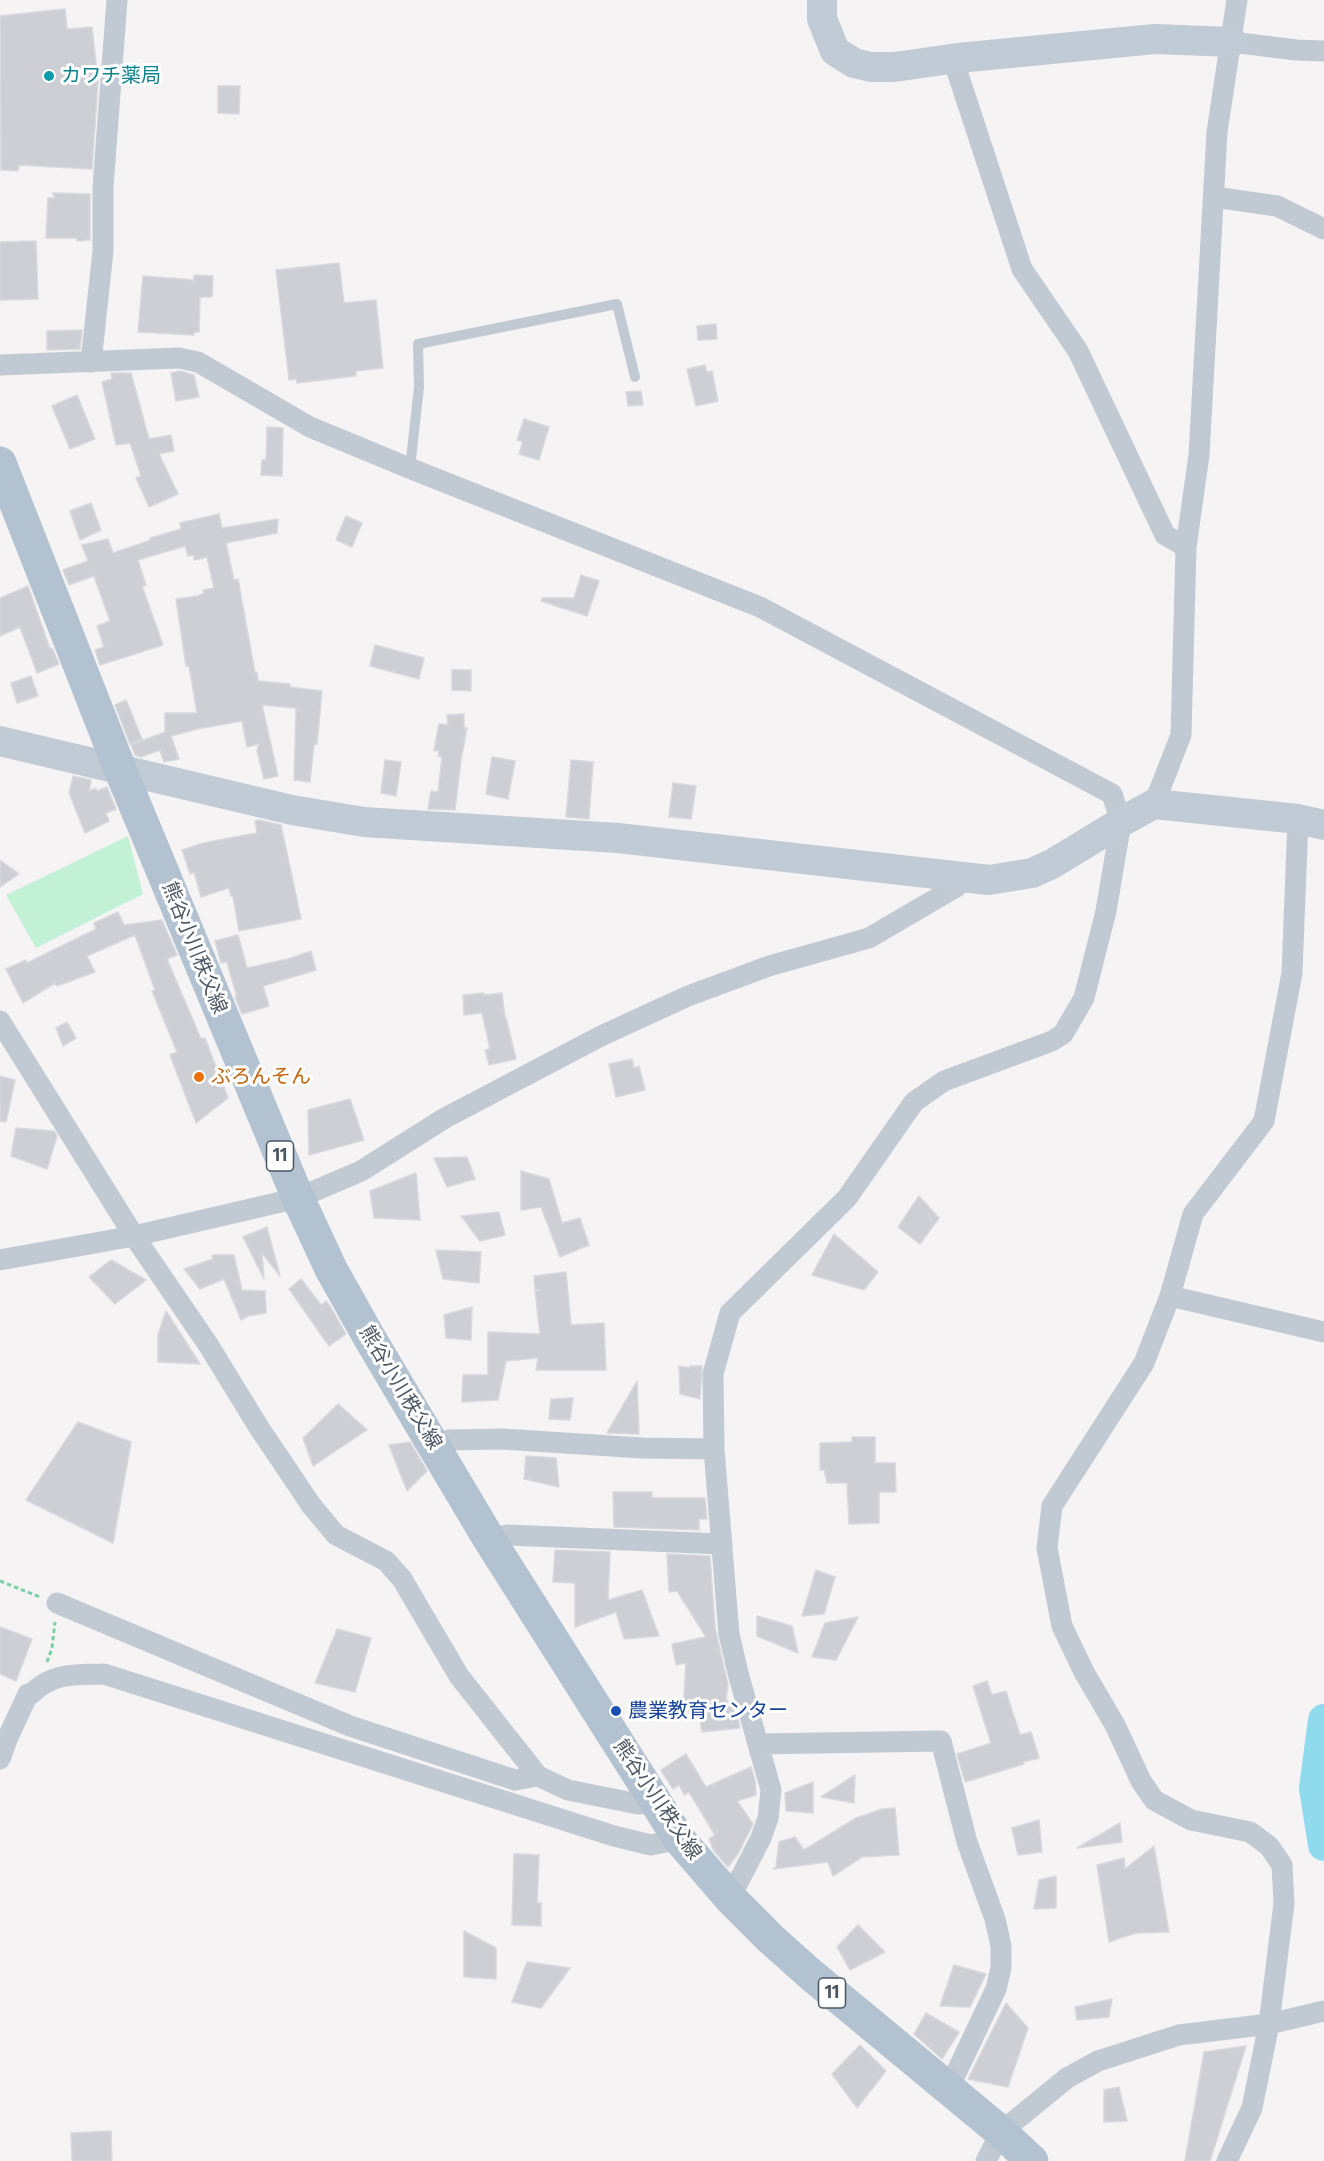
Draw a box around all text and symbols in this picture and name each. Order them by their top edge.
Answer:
place label: カワチ薬局 [61,64,161,88]
marker: カワチ薬局 [42,69,56,83]
street label: 熊谷小川秩父線 [157,879,231,1017]
place label: ぶろんそん [211,1065,311,1089]
marker: ぶろんそん [192,1070,206,1084]
road number: 11 [266,1141,294,1171]
street label: 熊谷小川秩父線 [354,1322,446,1454]
place label: 農業教育センター [628,1699,788,1723]
marker: 農業教育センター [609,1704,623,1718]
street label: 熊谷小川秩父線 [608,1735,706,1865]
road number: 11 [818,1978,846,2008]

